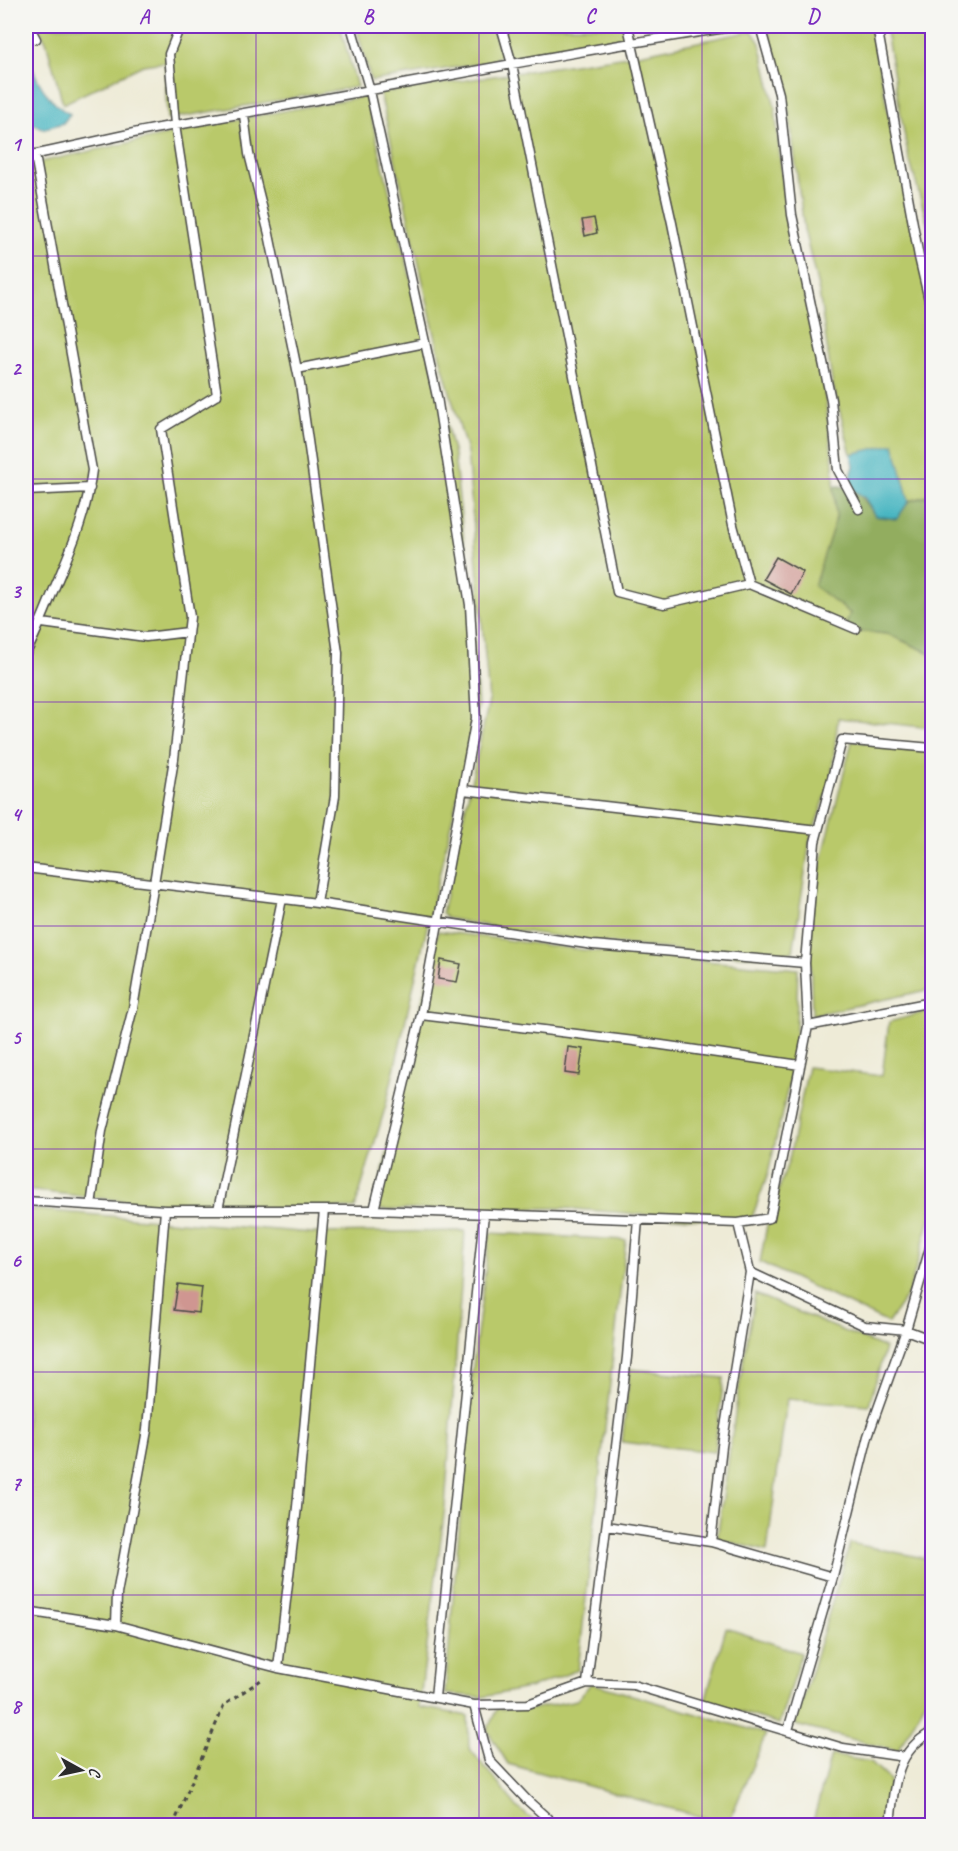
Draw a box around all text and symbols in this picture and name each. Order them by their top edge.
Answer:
text: A [139,4,151,29]
text: B [363,4,375,29]
text: C [585,4,597,29]
text: D [807,4,821,29]
text: 1 [12,132,23,157]
text: 2 [12,356,23,381]
text: 3 [12,579,23,604]
text: 4 [12,802,24,827]
text: 5 [12,1025,23,1050]
text: 6 [11,1248,22,1273]
text: 7 [12,1471,23,1496]
text: 8 [12,1694,24,1719]
north arrow [51,1740,111,1800]
text: С [84,1767,105,1779]

